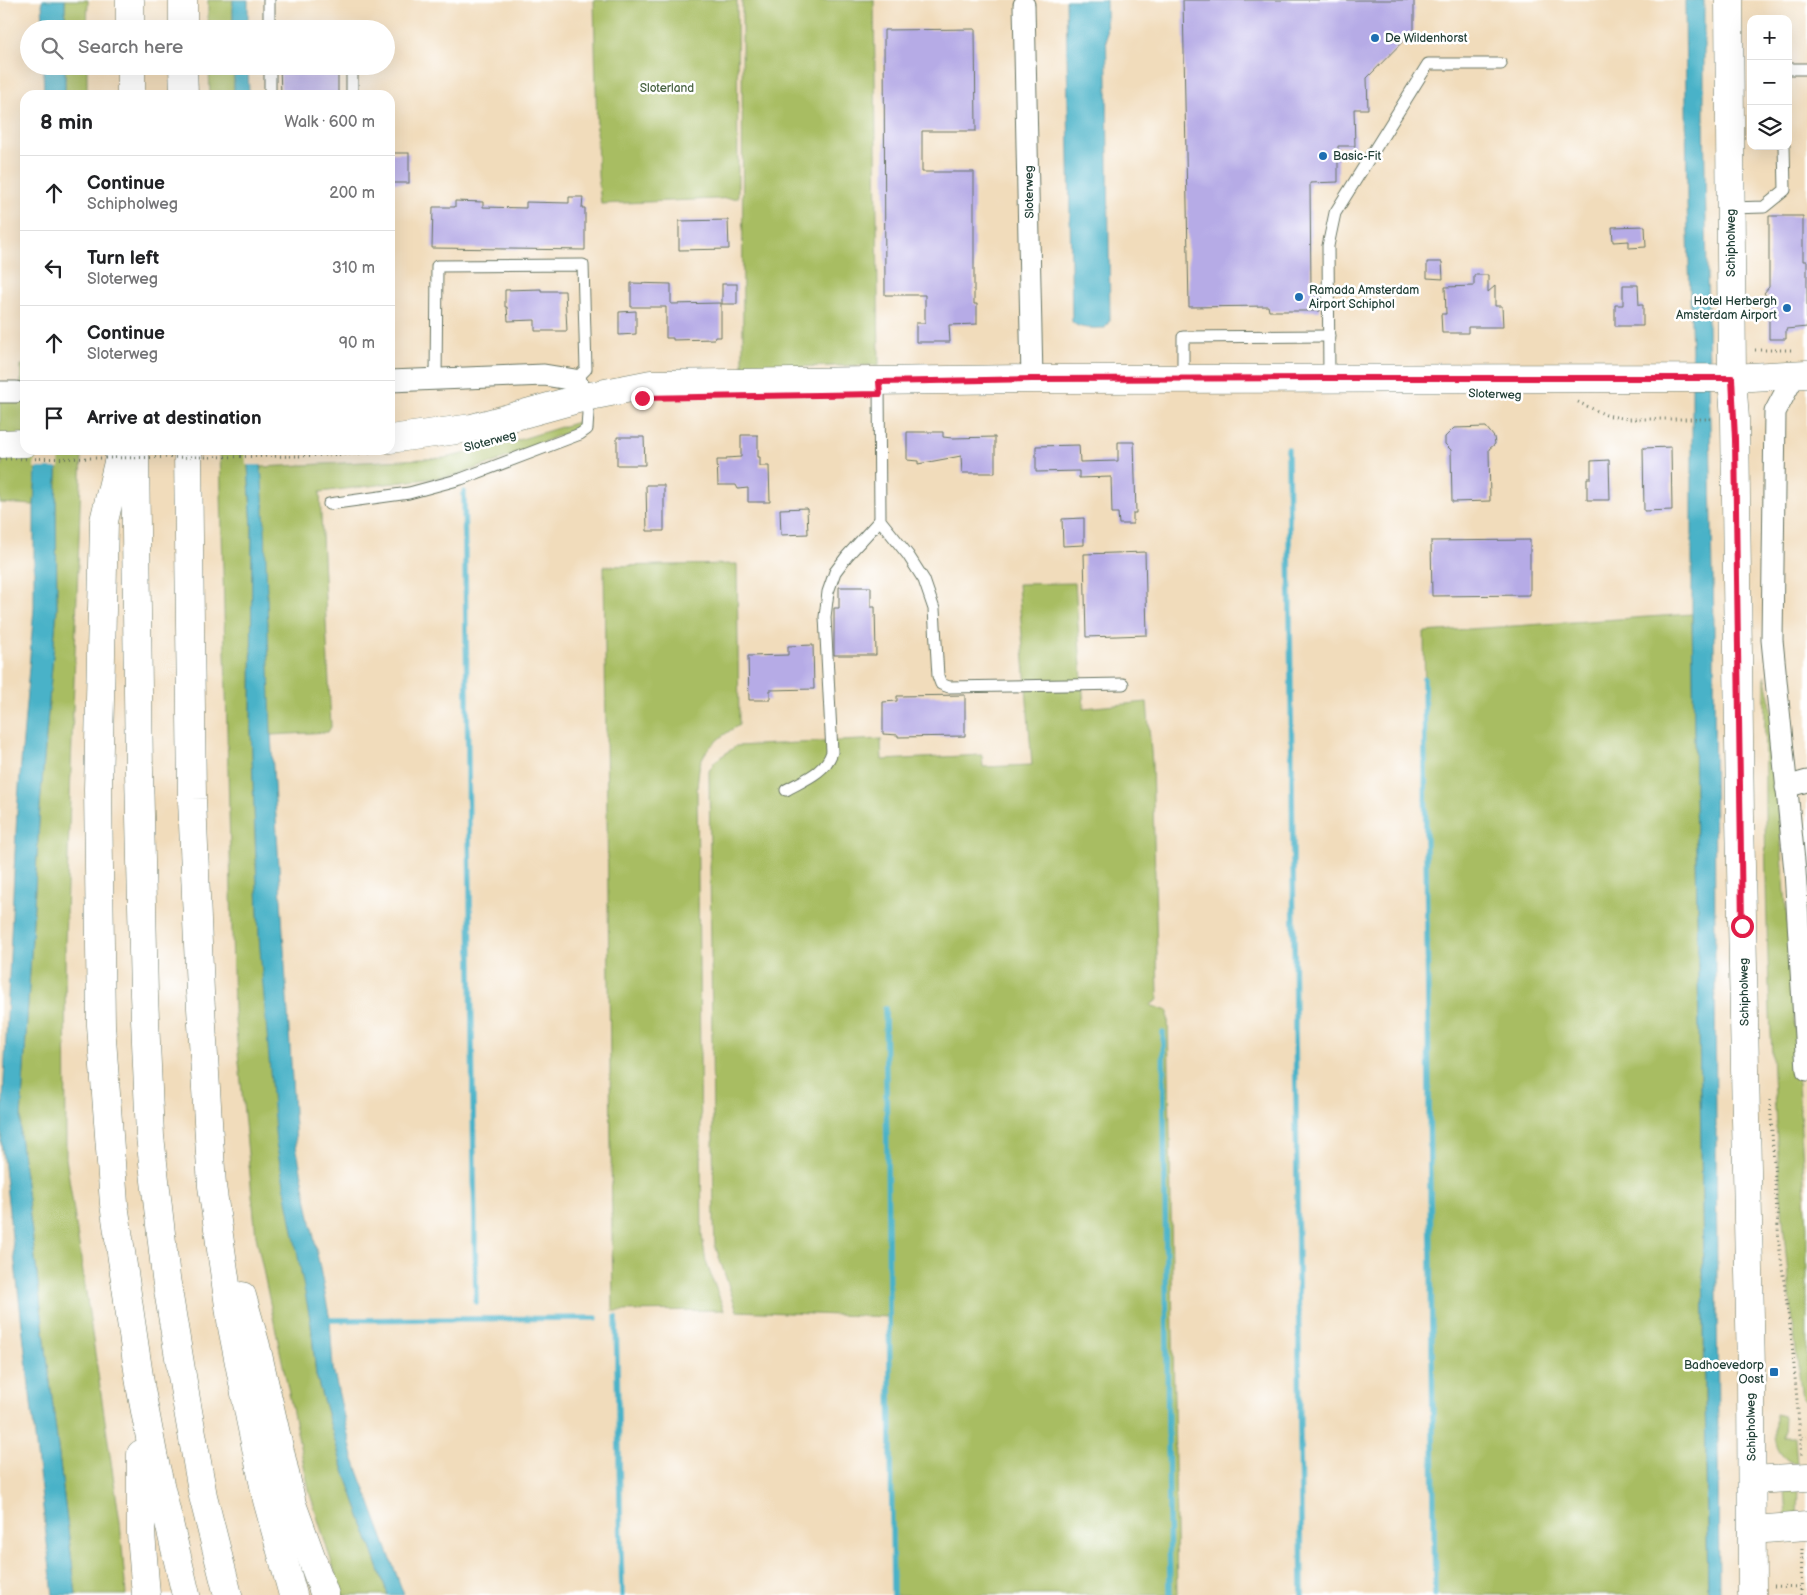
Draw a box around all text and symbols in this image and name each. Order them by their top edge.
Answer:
map controls [1747,15,1792,150]
button: + [1747,15,1792,60]
search box [20,20,395,75]
place label: De Wildenhorst [1385,31,1468,46]
marker: De Wildenhorst [1369,32,1381,44]
icon: search [38,34,66,62]
text: Search here [78,36,183,59]
button: − [1747,60,1792,105]
park label: Sloterland [640,81,694,96]
button: layers [1747,105,1792,150]
text: 8 min [40,110,93,135]
text: Walk · 600 m [284,113,375,132]
place label: Basic-Fit [1333,149,1381,164]
marker: Basic-Fit [1317,150,1329,162]
street label: Sloterweg [1022,165,1037,219]
text: Continue [87,172,165,195]
icon: ahead [40,179,68,207]
text: 200 m [329,184,375,203]
text: Schipholweg [87,195,178,214]
street label: Schipholweg [1724,209,1739,277]
text: Turn left [87,247,159,270]
icon: left [40,254,68,282]
text: 310 m [332,259,375,278]
text: Sloterweg [87,270,158,289]
place label: Ramada Amsterdam Airport Schiphol [1309,283,1419,312]
marker: Ramada Amsterdam Airport Schiphol [1293,291,1305,303]
place label: Hotel Herbergh Amsterdam Airport [1676,294,1777,323]
marker: Hotel Herbergh Amsterdam Airport [1781,302,1793,314]
text: Continue [87,322,165,345]
icon: ahead [40,329,68,357]
text: 90 m [339,334,375,353]
text: Sloterweg [87,345,158,364]
street label: Sloterweg [1468,386,1522,403]
route end [631,387,654,410]
icon: arrive [40,404,68,432]
text: Arrive at destination [87,407,262,430]
street label: Sloterweg [462,427,518,456]
route start [1731,915,1754,938]
street label: Schipholweg [1736,958,1753,1026]
place label: Badhoevedorp Oost [1684,1358,1764,1387]
marker: Badhoevedorp Oost [1768,1366,1780,1378]
street label: Schipholweg [1743,1393,1760,1461]

